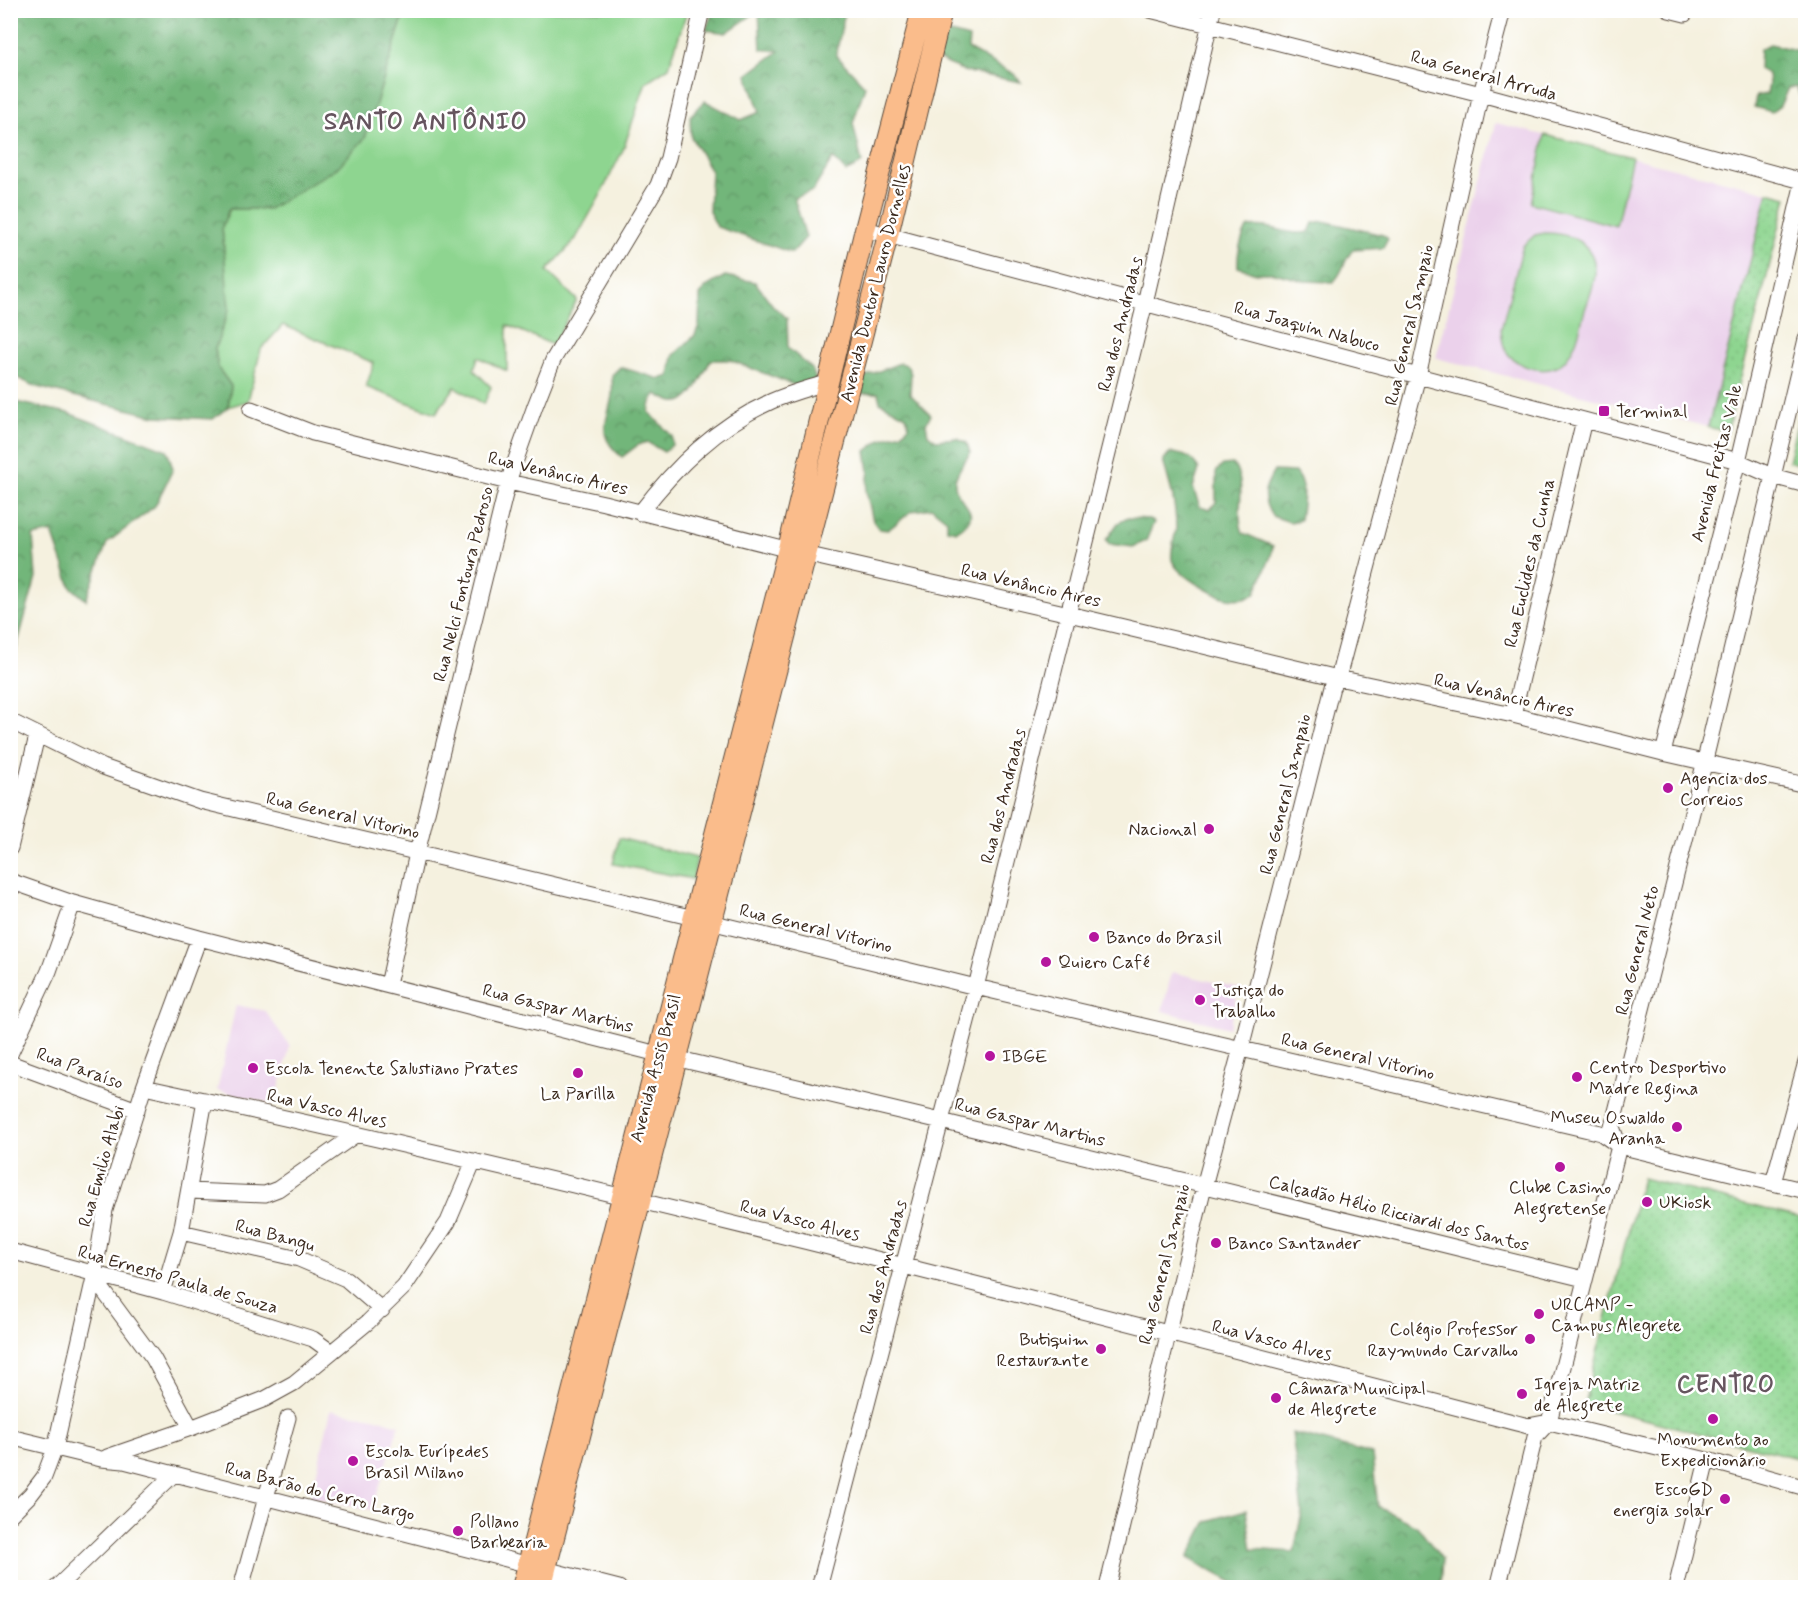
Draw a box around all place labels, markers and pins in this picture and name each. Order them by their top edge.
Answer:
place label: Terminal [1616,400,1687,424]
marker: Terminal [1597,404,1611,418]
place label: Agencia dos Correios [1680,767,1768,812]
marker: Agencia dos Correios [1661,781,1675,795]
place label: Nacional [1129,818,1197,842]
marker: Nacional [1202,822,1216,836]
place label: Banco do Brasil [1106,926,1222,950]
marker: Banco do Brasil [1087,930,1101,944]
place label: Quiero Café [1058,951,1150,975]
marker: Quiero Café [1039,955,1053,969]
place label: Justiça do Trabalho [1212,979,1284,1024]
marker: Justiça do Trabalho [1193,993,1207,1007]
place label: IBGE [1002,1045,1048,1069]
marker: IBGE [983,1049,997,1063]
place label: Centro Desportivo Madre Regina [1589,1056,1726,1103]
place label: Escola Tenente Salustiano Prates [265,1057,518,1081]
marker: Escola Tenente Salustiano Prates [246,1061,260,1075]
marker: La Parilla [571,1066,585,1080]
marker: Centro Desportivo Madre Regina [1570,1070,1584,1084]
place label: La Parilla [541,1082,615,1106]
place label: Museu Oswaldo Aranha [1550,1106,1665,1151]
marker: Museu Oswaldo Aranha [1670,1120,1684,1134]
marker: Clube Casino Alegretense [1553,1160,1567,1174]
place label: Clube Casino Alegretense [1509,1176,1611,1223]
place label: UKiosk [1659,1191,1712,1215]
marker: UKiosk [1640,1195,1654,1209]
place label: Banco Santander [1228,1232,1361,1256]
marker: Banco Santander [1209,1236,1223,1250]
place label: URCAMP - Campus Alegrete [1551,1293,1682,1339]
marker: URCAMP - Campus Alegrete [1532,1307,1546,1321]
place label: Colégio Professor Raymundo Carvalho [1367,1318,1518,1363]
place label: Butiquim Restaurante [996,1328,1089,1373]
marker: Colégio Professor Raymundo Carvalho [1523,1332,1537,1346]
marker: Butiquim Restaurante [1094,1342,1108,1356]
place label: Igreja Matriz de Alegrete [1534,1373,1640,1420]
place label: Câmara Municipal de Alegrete [1288,1377,1426,1424]
marker: Igreja Matriz de Alegrete [1515,1387,1529,1401]
marker: Câmara Municipal de Alegrete [1269,1391,1283,1405]
marker: Monumento ao Expedicionário [1706,1412,1720,1426]
place label: Monumento ao Expedicionário [1657,1428,1769,1473]
place label: Escola Eurípedes Brasil Milano [365,1440,489,1485]
marker: Escola Eurípedes Brasil Milano [346,1454,360,1468]
place label: EscoGD energia solar [1613,1478,1714,1524]
marker: EscoGD energia solar [1718,1492,1732,1506]
place label: Pollano Barbearia [470,1510,547,1555]
marker: Pollano Barbearia [451,1524,465,1538]

